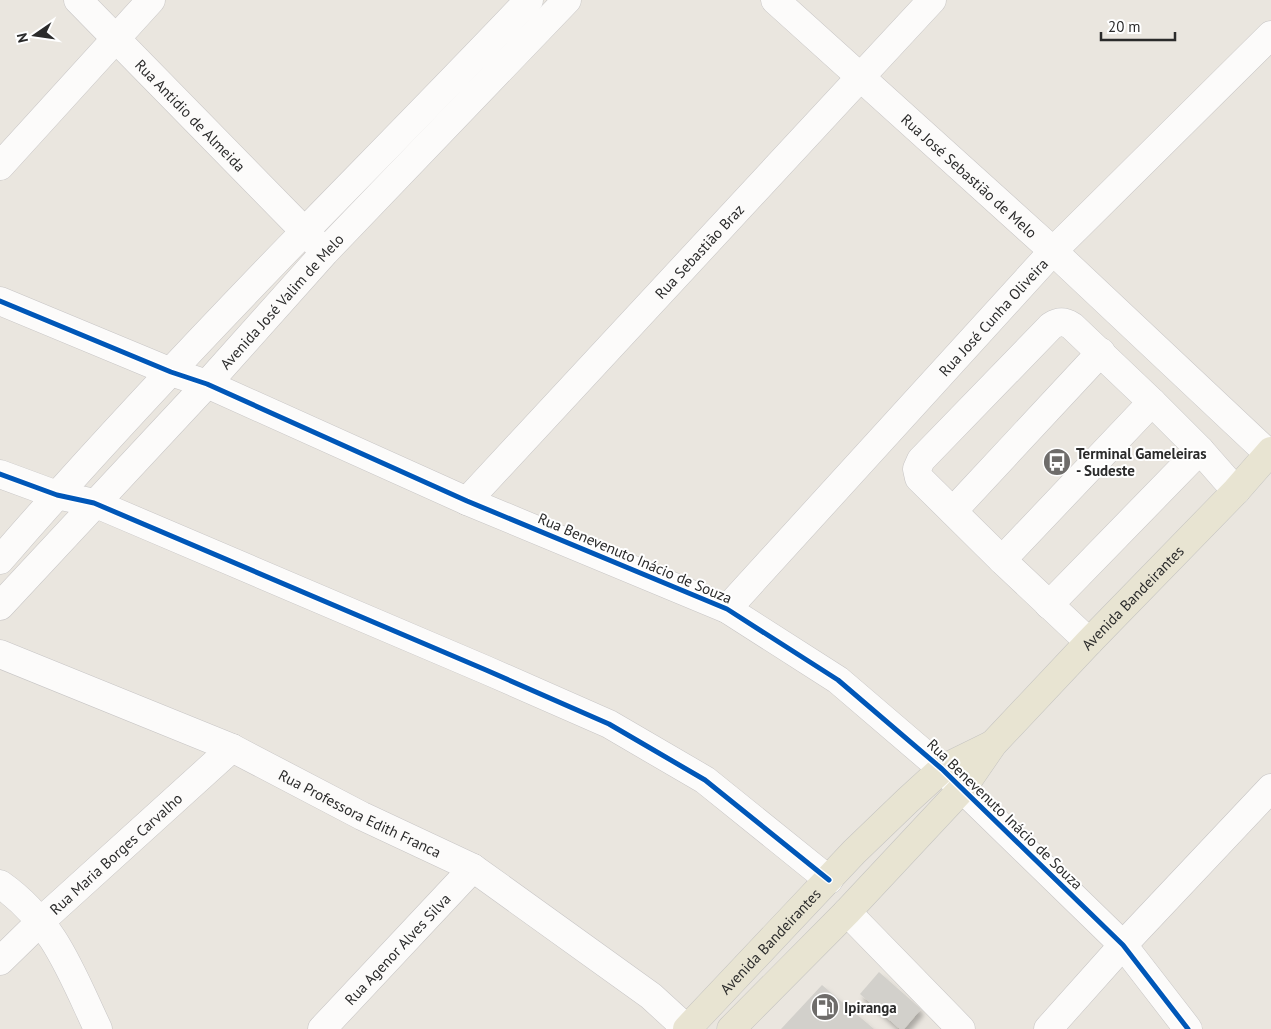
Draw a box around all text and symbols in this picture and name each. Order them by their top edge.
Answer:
north arrow [10,10,60,60]
scale bar [1101,10,1175,42]
text: 20 m [1108,17,1141,36]
text: N [13,31,32,44]
street label: Rua Antidio de Almeida [131,55,250,175]
street label: Rua José Sebastião de Melo [898,109,1041,242]
street label: Rua Sebastião Braz [650,200,748,302]
street label: Avenida José Valim de Melo [215,229,347,373]
street label: Rua José Cunha Oliveira [934,254,1051,380]
place label: Terminal Gameleiras - Sudeste [1076,444,1207,480]
bus stop icon: Terminal Gameleiras - Sudeste [1042,447,1072,477]
street label: Rua Benevenuto Inácio de Souza [535,508,735,608]
street label: Avenida Bandeirantes [1077,541,1187,654]
street label: Rua Benevenuto Inácio de Souza [923,735,1087,893]
street label: Rua Professora Edith Franca [276,765,444,861]
street label: Rua Maria Borges Carvalho [45,788,186,918]
street label: Avenida Bandeirantes [716,884,825,998]
street label: Rua Agenor Alves Silva [340,889,454,1009]
fuel station icon: Ipiranga [810,992,840,1022]
place label: Ipiranga [844,998,897,1017]

